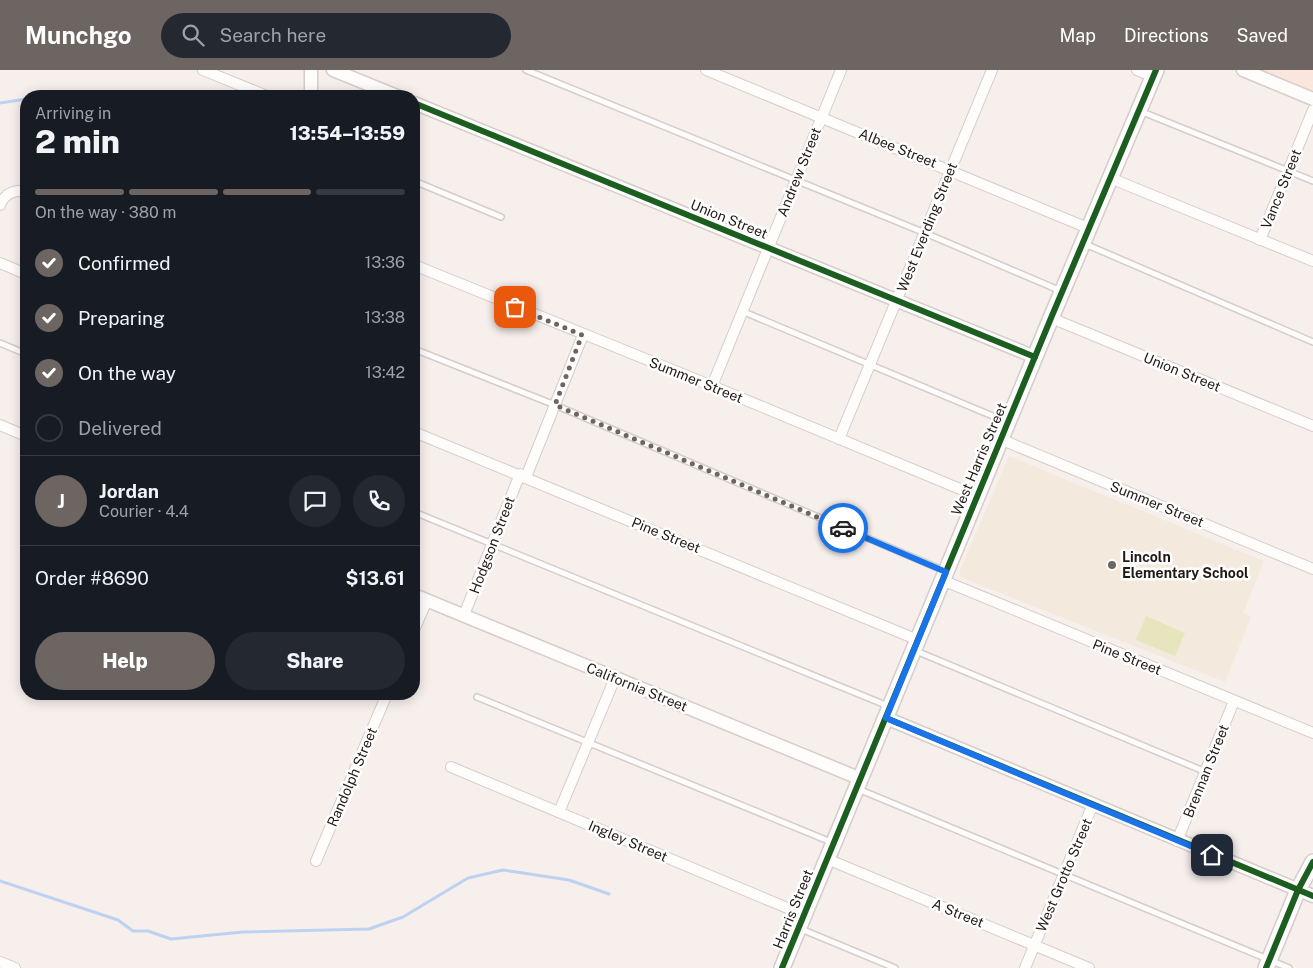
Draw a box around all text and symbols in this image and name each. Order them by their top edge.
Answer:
search box [161,13,511,58]
text: Munchgo [25,21,131,49]
icon: search [179,21,207,49]
text: Search here [219,24,326,46]
text: Map [1059,25,1096,46]
text: Directions [1124,25,1209,46]
text: Saved [1237,25,1288,46]
text: Arriving in [35,104,111,123]
text: 13:54–13:59 [289,122,405,144]
text: 2 min [35,123,120,160]
street label: Andrew Street [774,125,824,219]
street label: Albee Street [857,125,939,171]
street label: Vance Street [1258,147,1304,231]
street label: West Everding Street [894,160,960,294]
street label: Union Street [688,196,770,242]
text: On the way · 380 m [35,203,176,222]
icon: check [35,249,63,277]
text: Confirmed [78,252,171,274]
text: 13:36 [365,253,405,272]
pin [494,286,536,328]
icon: bag [501,293,529,321]
icon: check [35,304,63,332]
text: Preparing [78,307,165,329]
text: 13:38 [364,308,405,327]
street label: Union Street [1141,349,1223,395]
street label: Summer Street [647,354,745,406]
icon: check [35,359,63,387]
text: On the way [78,362,176,384]
text: 13:42 [365,363,405,382]
street label: West Harris Street [948,400,1010,518]
text: Delivered [78,417,162,439]
button: chat [289,475,341,527]
button: phone [353,475,405,527]
street label: Summer Street [1108,478,1206,530]
text: Jordan [99,480,159,502]
text: J [57,490,65,512]
street label: Hodgson Street [466,494,518,596]
text: Courier · 4.4 [99,502,189,521]
courier [818,503,868,553]
street label: Pine Street [629,514,703,556]
icon: car [829,514,857,542]
place label: Lincoln Elementary School [1122,549,1249,581]
marker: Lincoln Elementary School [1106,559,1118,571]
text: Order #8690 [35,567,149,589]
text: $13.61 [346,567,405,589]
button: Help [35,632,215,690]
button: Share [225,632,405,690]
street label: Pine Street [1090,636,1164,678]
street label: California Street [584,659,690,715]
street label: Brennan Street [1180,722,1232,820]
street label: Randolph Street [324,725,380,829]
street label: West Grotto Street [1033,816,1095,934]
street label: Ingley Street [586,817,670,865]
pin [1191,834,1233,876]
icon: home [1198,841,1226,869]
street label: Harris Street [770,867,816,951]
street label: A Street [930,895,986,931]

